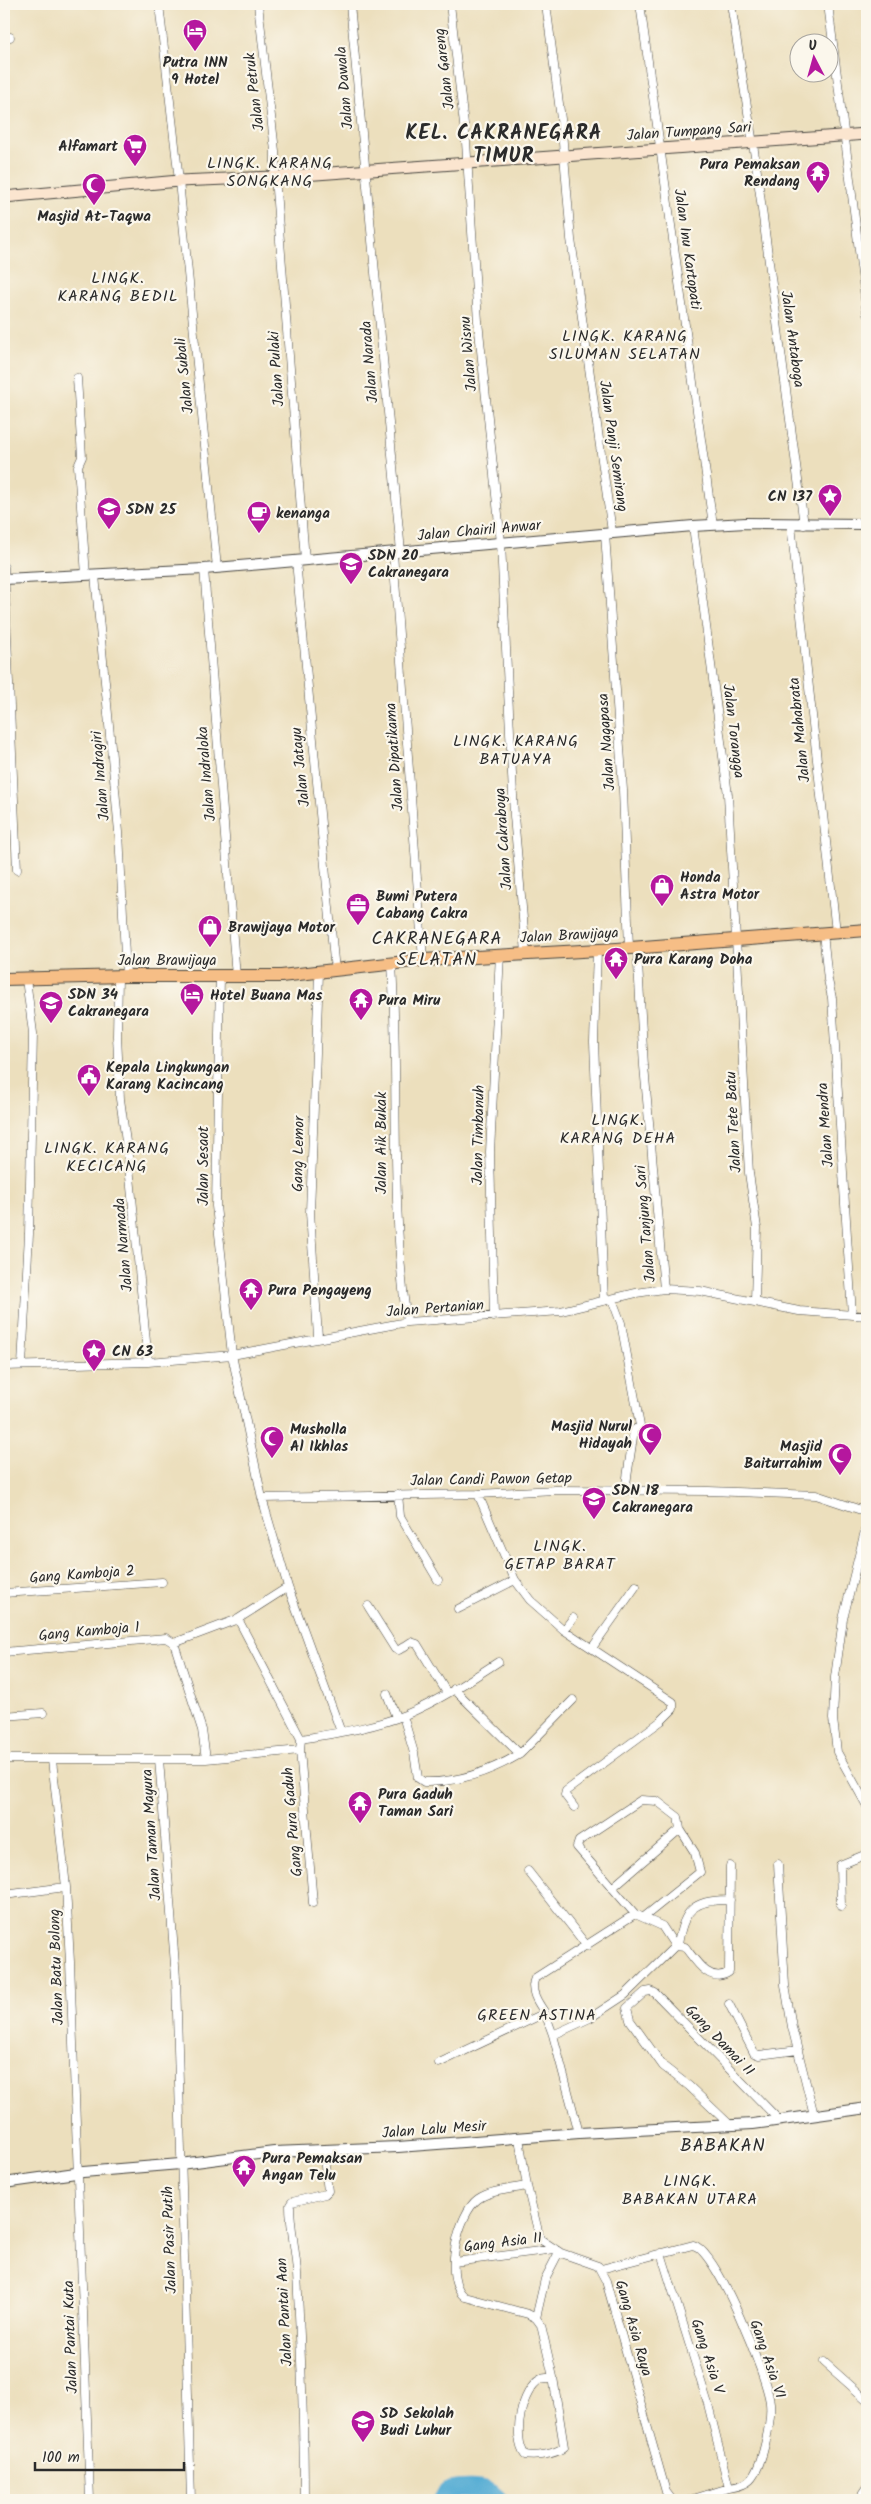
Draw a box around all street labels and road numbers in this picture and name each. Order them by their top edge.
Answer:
street label: Jalan Gareng [428,27,462,111]
street label: Jalan Dawala [329,45,361,130]
street label: Jalan Petruk [238,50,272,132]
street label: Jalan Tumpang Sari [626,116,754,148]
street label: Jalan Inu Kartopati [667,187,708,312]
street label: Jalan Antaboga [773,289,811,389]
street label: Jalan Wisnu [454,315,484,393]
street label: Jalan Narada [354,320,386,404]
street label: Jalan Pulaki [262,329,292,407]
street label: Jalan Subali [169,335,201,415]
street label: Jalan Panji Semirang [592,379,634,514]
street label: Jalan Chairil Anwar [416,514,543,548]
street label: Jalan Mahabrata [783,676,817,784]
street label: Jalan Torangga [715,683,751,780]
street label: Jalan Nagapasa [592,692,622,792]
street label: Jalan Dipatikama [379,702,411,812]
street label: Jalan Indraloka [191,725,223,823]
street label: Jalan Jatayu [285,726,317,808]
street label: Jalan Indragiri [85,729,117,822]
street label: Jalan Cakraboya [488,787,520,891]
street label: Jalan Brawijaya [519,921,619,951]
street label: Jalan Brawijaya [118,949,216,973]
street label: Jalan Tete Batu [719,1071,749,1173]
street label: Jalan Mendra [811,1082,841,1168]
street label: Jalan Timbanuh [466,1085,492,1185]
street label: Jalan Aik Bukak [370,1091,394,1194]
street label: Gang Lemor [286,1115,312,1192]
street label: Jalan Sesaot [192,1126,216,1206]
street label: Jalan Tanjung Sari [629,1163,663,1284]
street label: Jalan Narmada [108,1197,140,1293]
street label: Jalan Pertanian [385,1294,485,1324]
street label: Jalan Candi Pawon Getap [410,1467,572,1493]
street label: Gang Kamboja 2 [29,1559,135,1591]
street label: Gang Kamboja 1 [38,1616,141,1648]
street label: Gang Pura Gaduh [276,1766,310,1878]
street label: Jalan Taman Mayura [135,1768,169,1902]
street label: Jalan Batu Bolong [43,1908,71,2026]
street label: Gang Damai II [679,1999,760,2082]
street label: Jalan Lalu Mesir [381,2114,488,2146]
street label: Jalan Pasir Putih [156,2186,184,2294]
street label: Gang Asia II [463,2226,544,2260]
street label: Jalan Pantai Aan [270,2257,300,2367]
street label: Gang Asia Raya [608,2277,658,2379]
street label: Jalan Pantai Kuta [57,2280,85,2394]
street label: Gang Asia V [684,2316,731,2398]
street label: Gang Asia VI [742,2317,792,2402]

